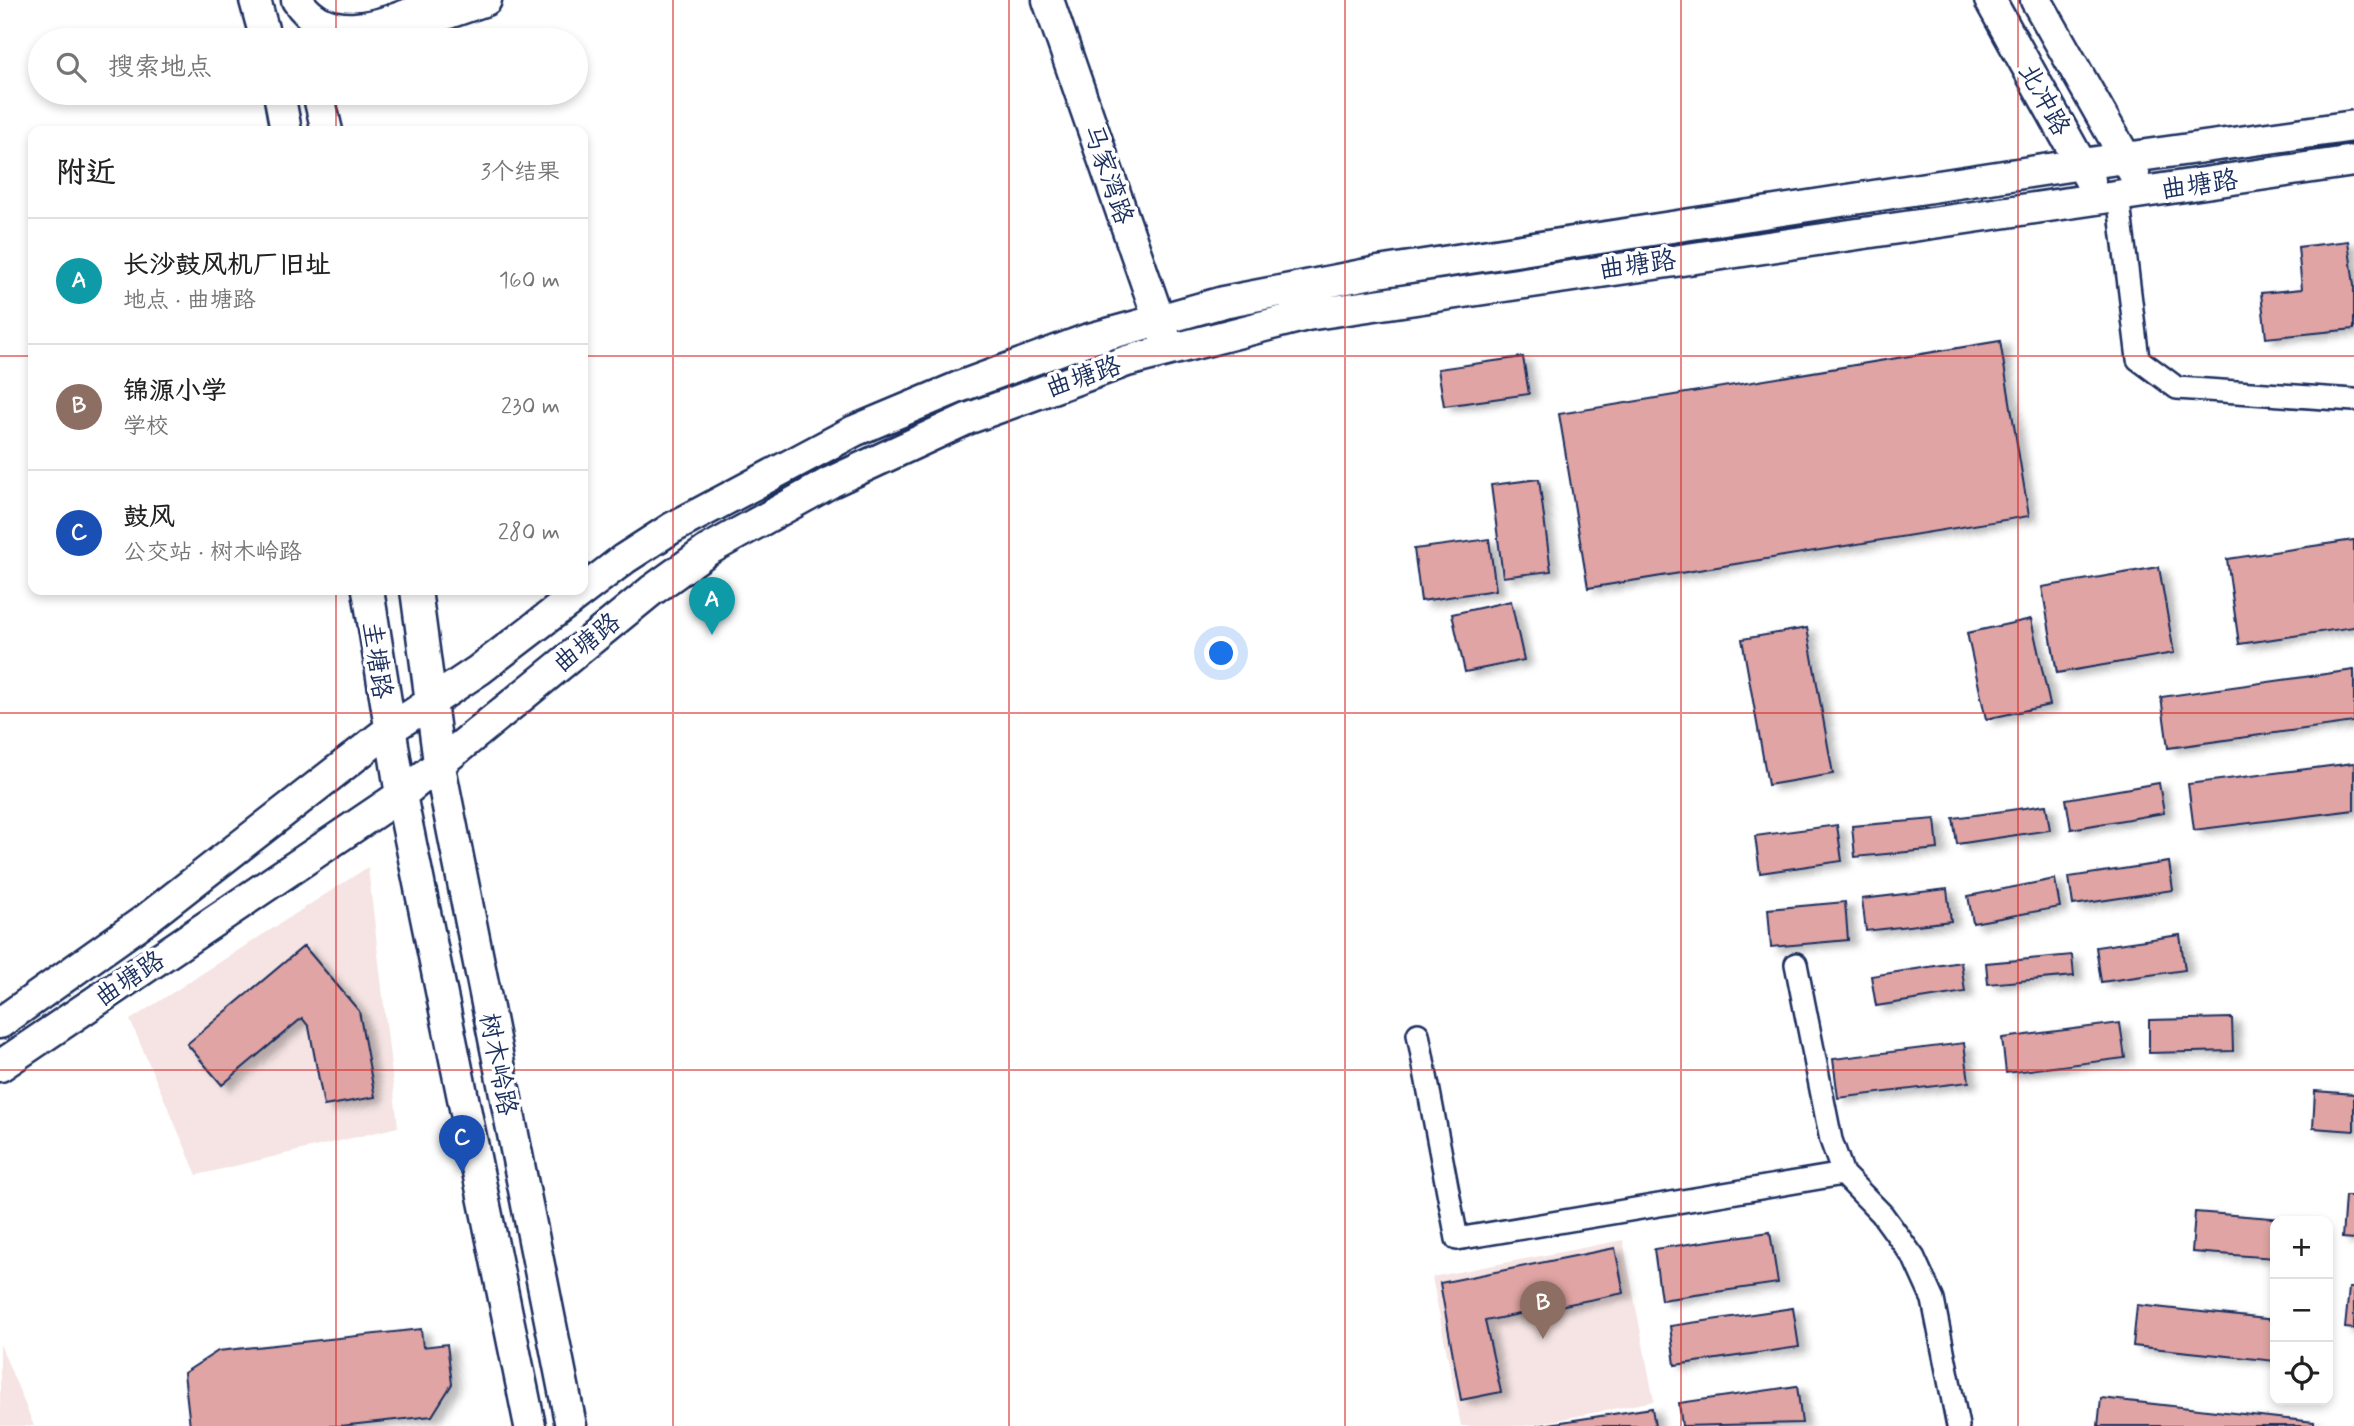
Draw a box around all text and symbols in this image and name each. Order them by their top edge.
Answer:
search box [28,28,588,105]
icon: search [52,48,90,86]
text: 搜索地点 [108,51,212,85]
street label: 北冲路 [2009,58,2077,142]
street label: 马家湾路 [1074,120,1140,229]
text: 附近 [56,154,116,193]
text: 3个结果 [481,158,560,188]
street label: 曲塘路 [2158,164,2240,208]
street label: 曲塘路 [1596,244,1678,288]
text: 长沙鼓风机厂旧址 [123,249,331,283]
text: A [71,266,87,296]
text: 160 m [499,266,560,296]
text: 地点 · 曲塘路 [123,286,256,316]
street label: 曲塘路 [1041,349,1126,407]
text: 锦源小学 [123,375,227,409]
text: B [72,392,86,422]
text: 230 m [501,392,560,422]
text: 学校 [123,412,169,442]
text: 鼓风 [123,501,175,535]
text: C [71,518,87,548]
text: 280 m [498,518,560,548]
text: 公交站 · 树木岭路 [123,538,302,568]
pin: A [689,577,735,635]
street label: 曲塘路 [546,606,628,681]
street label: 圭塘路 [354,619,398,701]
your location [1204,636,1238,670]
street label: 曲塘路 [88,944,172,1016]
street label: 树木岭路 [470,1010,524,1119]
pin: C [439,1115,485,1173]
map controls [2270,1216,2333,1405]
button: + [2270,1216,2333,1279]
button: − [2270,1279,2333,1342]
pin: B [1520,1281,1566,1339]
button: locate [2270,1342,2333,1405]

